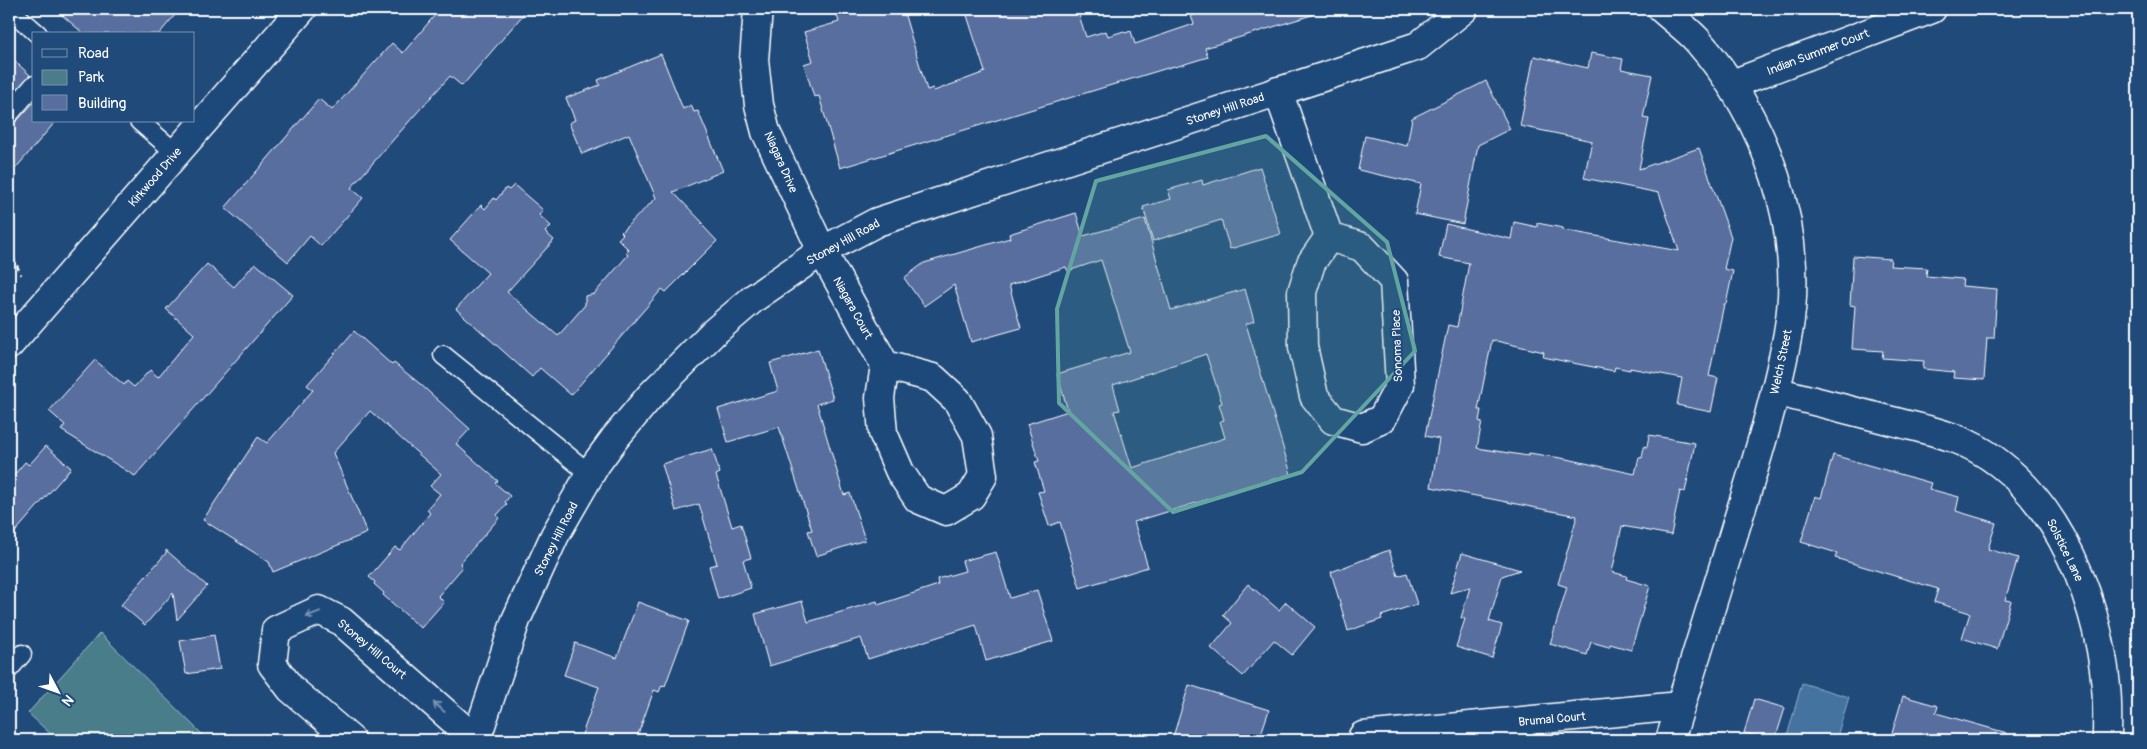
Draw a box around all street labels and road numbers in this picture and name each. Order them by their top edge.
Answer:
street label: Indian Summer Court [1765,26,1872,79]
street label: Stoney Hill Road [1184,90,1266,129]
street label: Niagara Drive [760,129,801,195]
street label: Kirkwood Drive [126,145,185,210]
street label: Stoney Hill Road [804,216,883,269]
street label: Niagara Court [829,274,876,342]
street label: Sonoma Place [1389,309,1406,382]
street label: Welch Street [1767,328,1796,396]
street label: Stoney Hill Road [531,499,582,579]
street label: Solstice Lane [2043,516,2086,584]
street label: Stoney Hill Court [334,616,409,683]
street label: Brumal Court [1518,709,1586,730]

